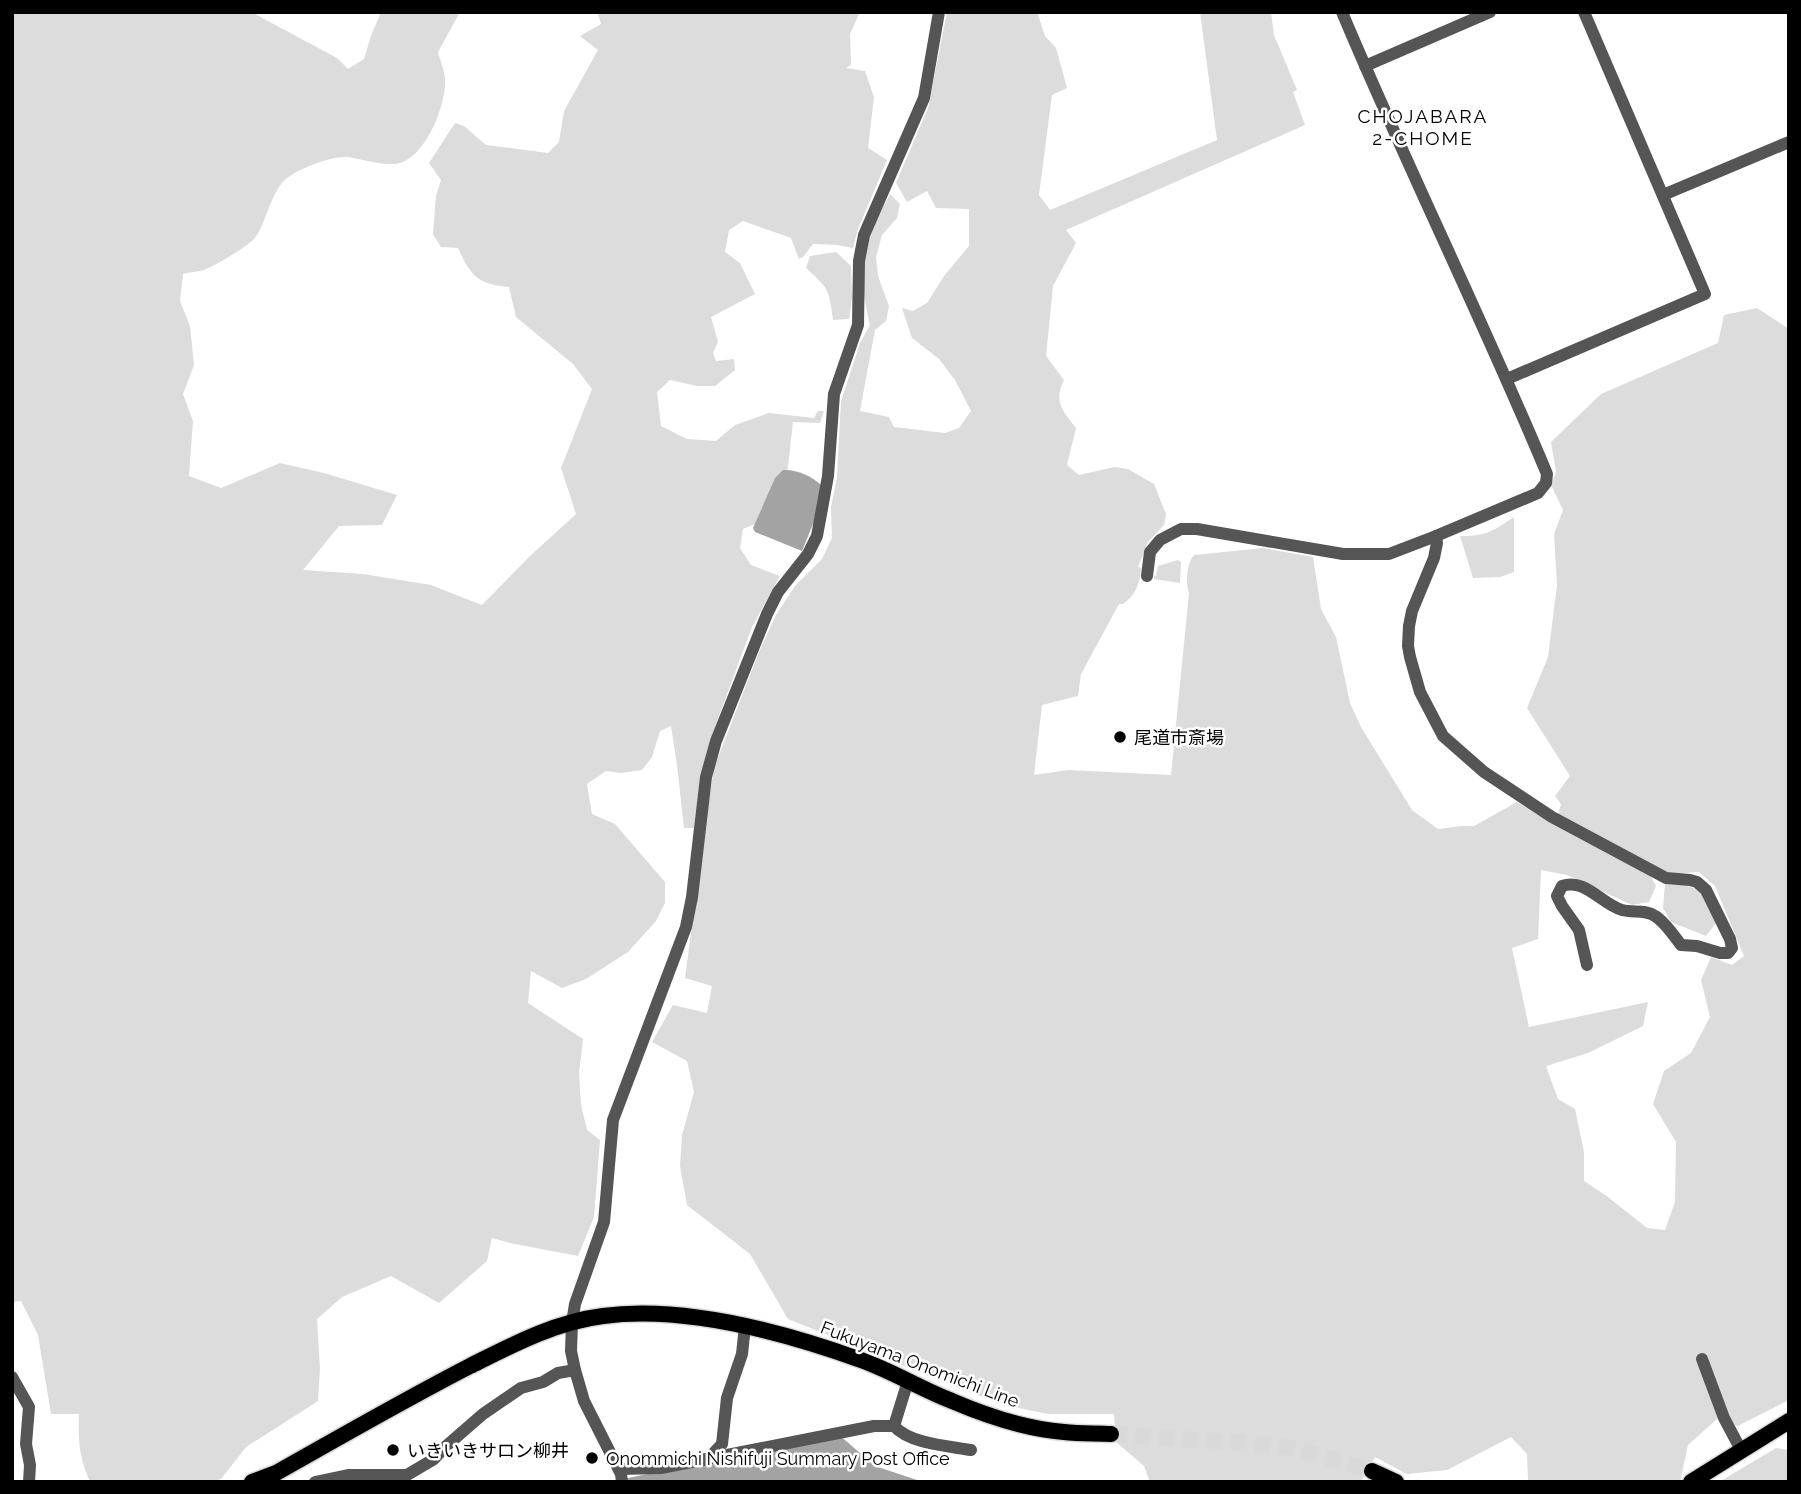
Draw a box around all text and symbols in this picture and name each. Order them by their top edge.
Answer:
district label: CHOJABARA 2-CHOME [1358,105,1488,149]
place label: 尾道市斎場 [1134,727,1224,748]
marker: 尾道市斎場 [1112,729,1128,745]
street label: Fukuyama Onomichi Line [818,1316,1023,1412]
place label: いきいきサロン柳井 [407,1440,569,1461]
marker: いきいきサロン柳井 [385,1442,401,1458]
place label: Onommichi Nishifuji Summary Post Office [606,1448,950,1469]
marker: Onommichi Nishifuji Summary Post Office [584,1450,600,1466]

